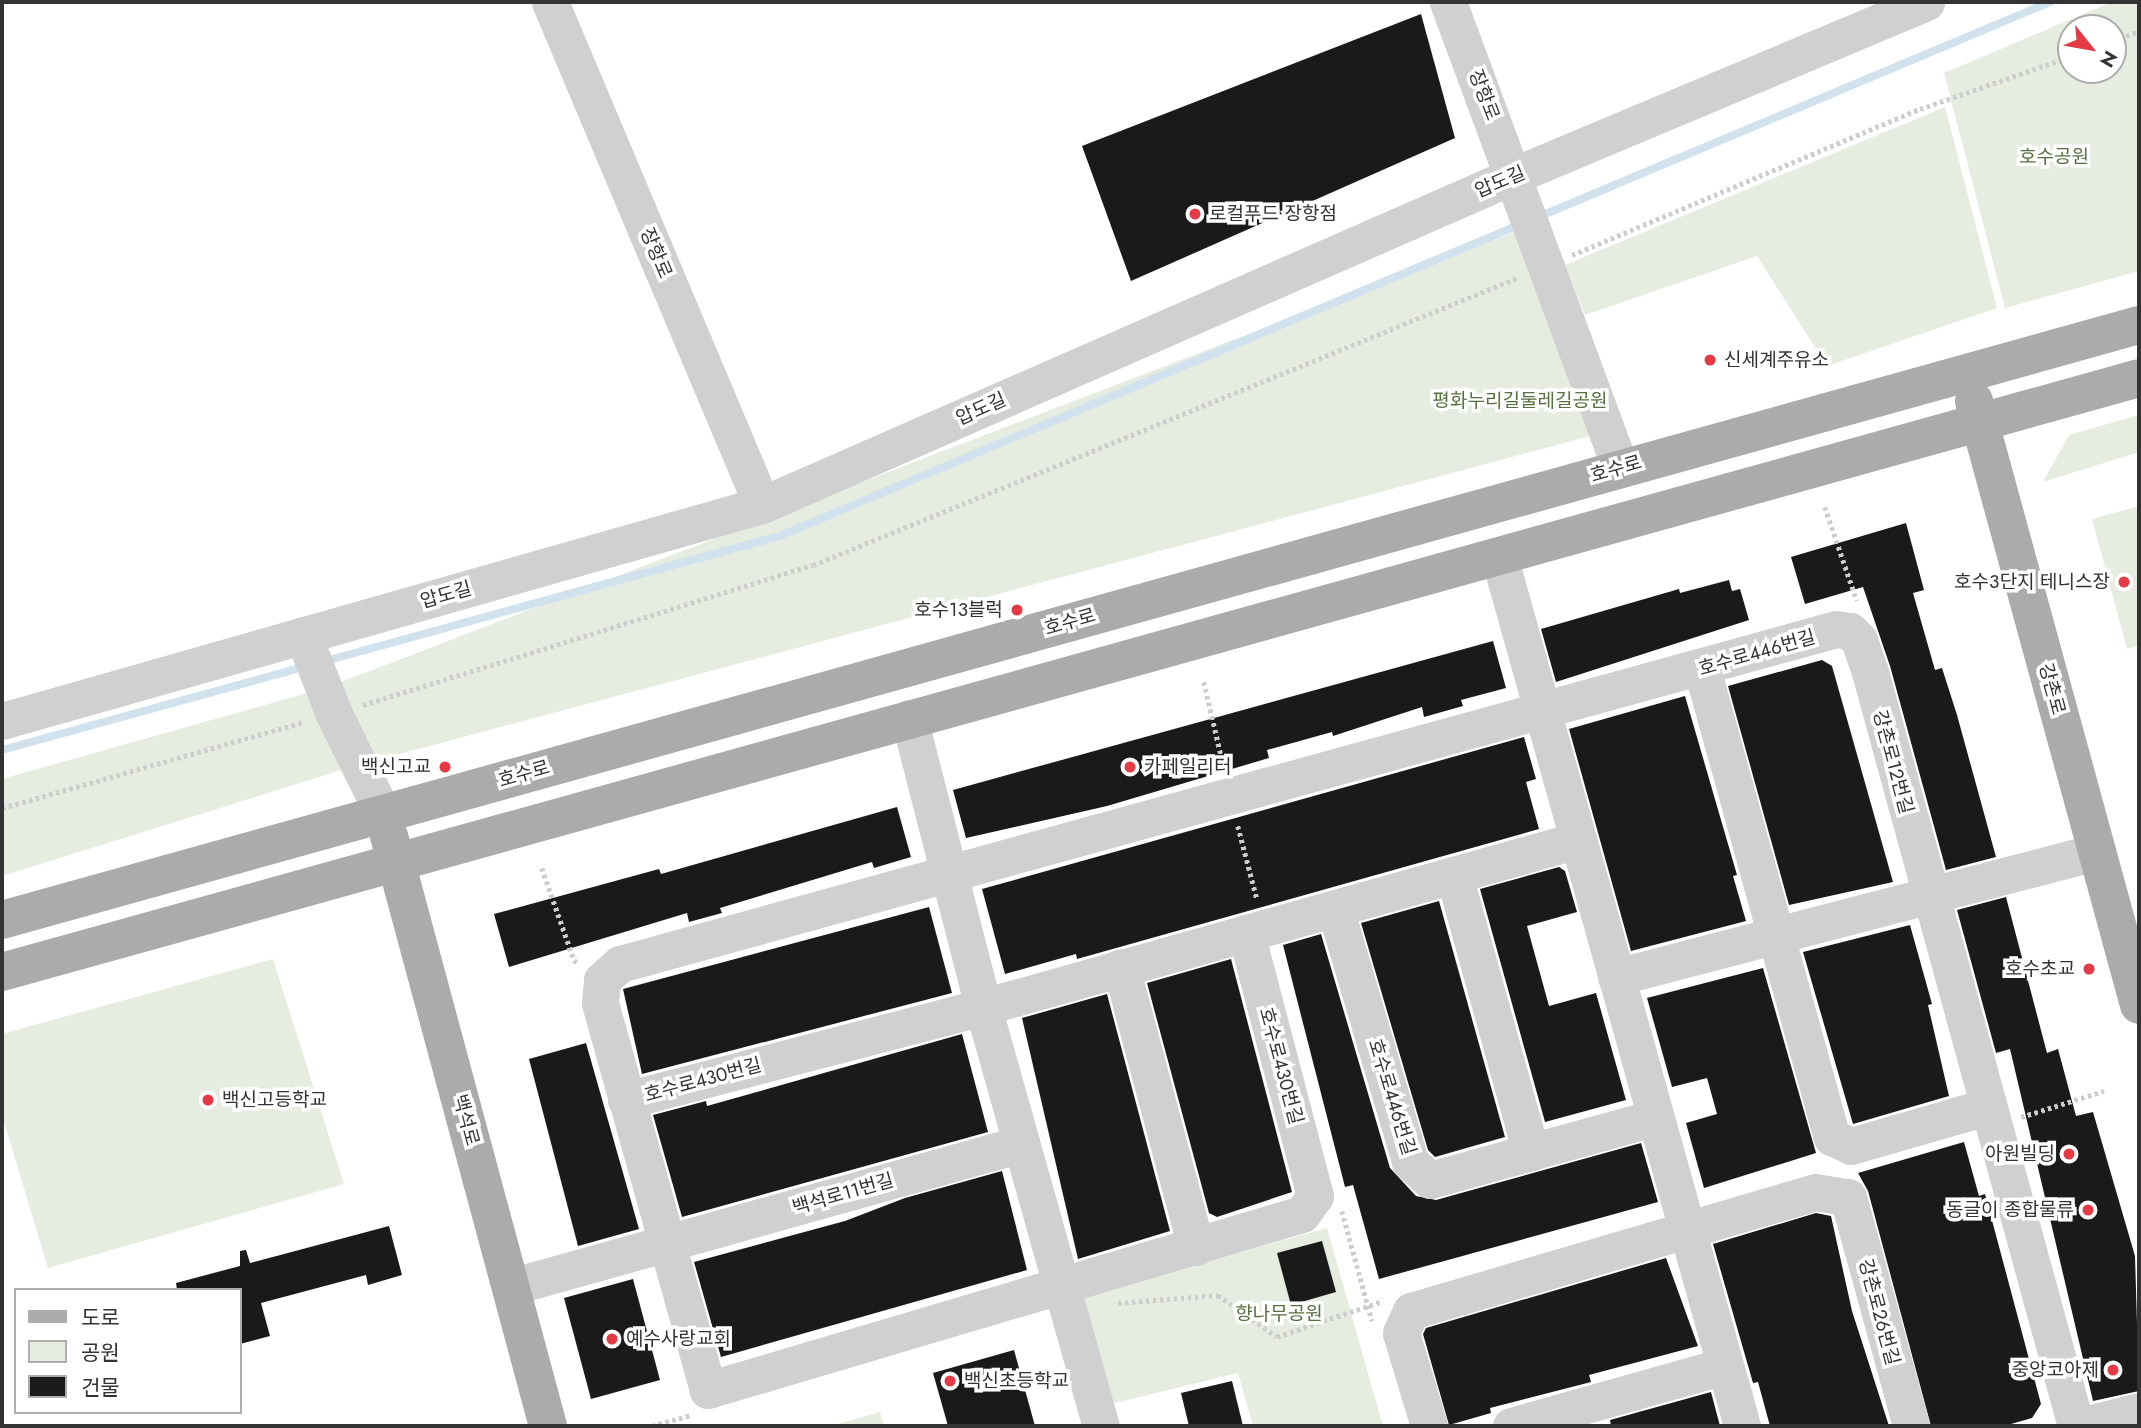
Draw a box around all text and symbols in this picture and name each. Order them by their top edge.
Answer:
north arrow [2057,14,2127,84]
text: N [2093,46,2124,72]
street label: 장항로 [1464,66,1504,124]
park label: 호수공원 [2019,146,2089,168]
street label: 압도길 [1471,161,1529,203]
place label: 로컬푸드 장항점 [1209,203,1337,225]
marker: 로컬푸드 장항점 [1187,206,1203,222]
street label: 장항로 [635,224,677,282]
place label: 신세계주유소 [1724,349,1829,371]
marker: 신세계주유소 [1702,352,1718,368]
street label: 압도길 [952,388,1010,430]
park label: 평화누리길둘레길공원 [1433,390,1607,412]
street label: 호수로 [1588,451,1644,487]
place label: 호수3단지 테니스장 [1954,571,2110,593]
marker: 호수3단지 테니스장 [2116,574,2132,590]
street label: 압도길 [418,577,474,613]
place label: 호수13블럭 [914,599,1003,621]
marker: 호수13블럭 [1009,602,1025,618]
street label: 호수로 [1042,604,1098,640]
street label: 호수로446번길 [1696,625,1818,681]
street label: 강촌로 [2034,661,2070,717]
street label: 강촌로12번길 [1868,707,1918,817]
place label: 백신고교 [361,756,431,778]
street label: 호수로 [496,756,552,792]
place label: 카페일리터 [1144,756,1231,778]
marker: 백신고교 [437,759,453,775]
marker: 카페일리터 [1122,759,1138,775]
place label: 호수초교 [2005,958,2075,980]
marker: 호수초교 [2081,961,2097,977]
street label: 호수로430번길 [1254,1005,1308,1127]
street label: 호수로446번길 [1363,1036,1421,1158]
street label: 호수로430번길 [642,1053,764,1107]
place label: 백신고등학교 [222,1089,327,1111]
marker: 백신고등학교 [200,1092,216,1108]
street label: 백석로 [448,1092,484,1148]
place label: 아원빌딩 [1985,1143,2055,1165]
marker: 아원빌딩 [2061,1146,2077,1162]
street label: 백석로11번길 [790,1169,896,1219]
place label: 동글이 종합물류 [1946,1199,2074,1221]
marker: 동글이 종합물류 [2080,1202,2096,1218]
street label: 강촌로26번길 [1854,1256,1904,1368]
legend [14,1288,242,1414]
text: 도로 [81,1303,120,1333]
park label: 향나무공원 [1235,1303,1323,1325]
place label: 예수사랑교회 [626,1328,731,1350]
marker: 예수사랑교회 [604,1331,620,1347]
text: 공원 [81,1338,120,1368]
place label: 중앙코아제 [2012,1359,2099,1381]
marker: 중앙코아제 [2105,1362,2121,1378]
place label: 백신초등학교 [964,1370,1069,1392]
text: 건물 [81,1373,120,1403]
marker: 백신초등학교 [942,1373,958,1389]

